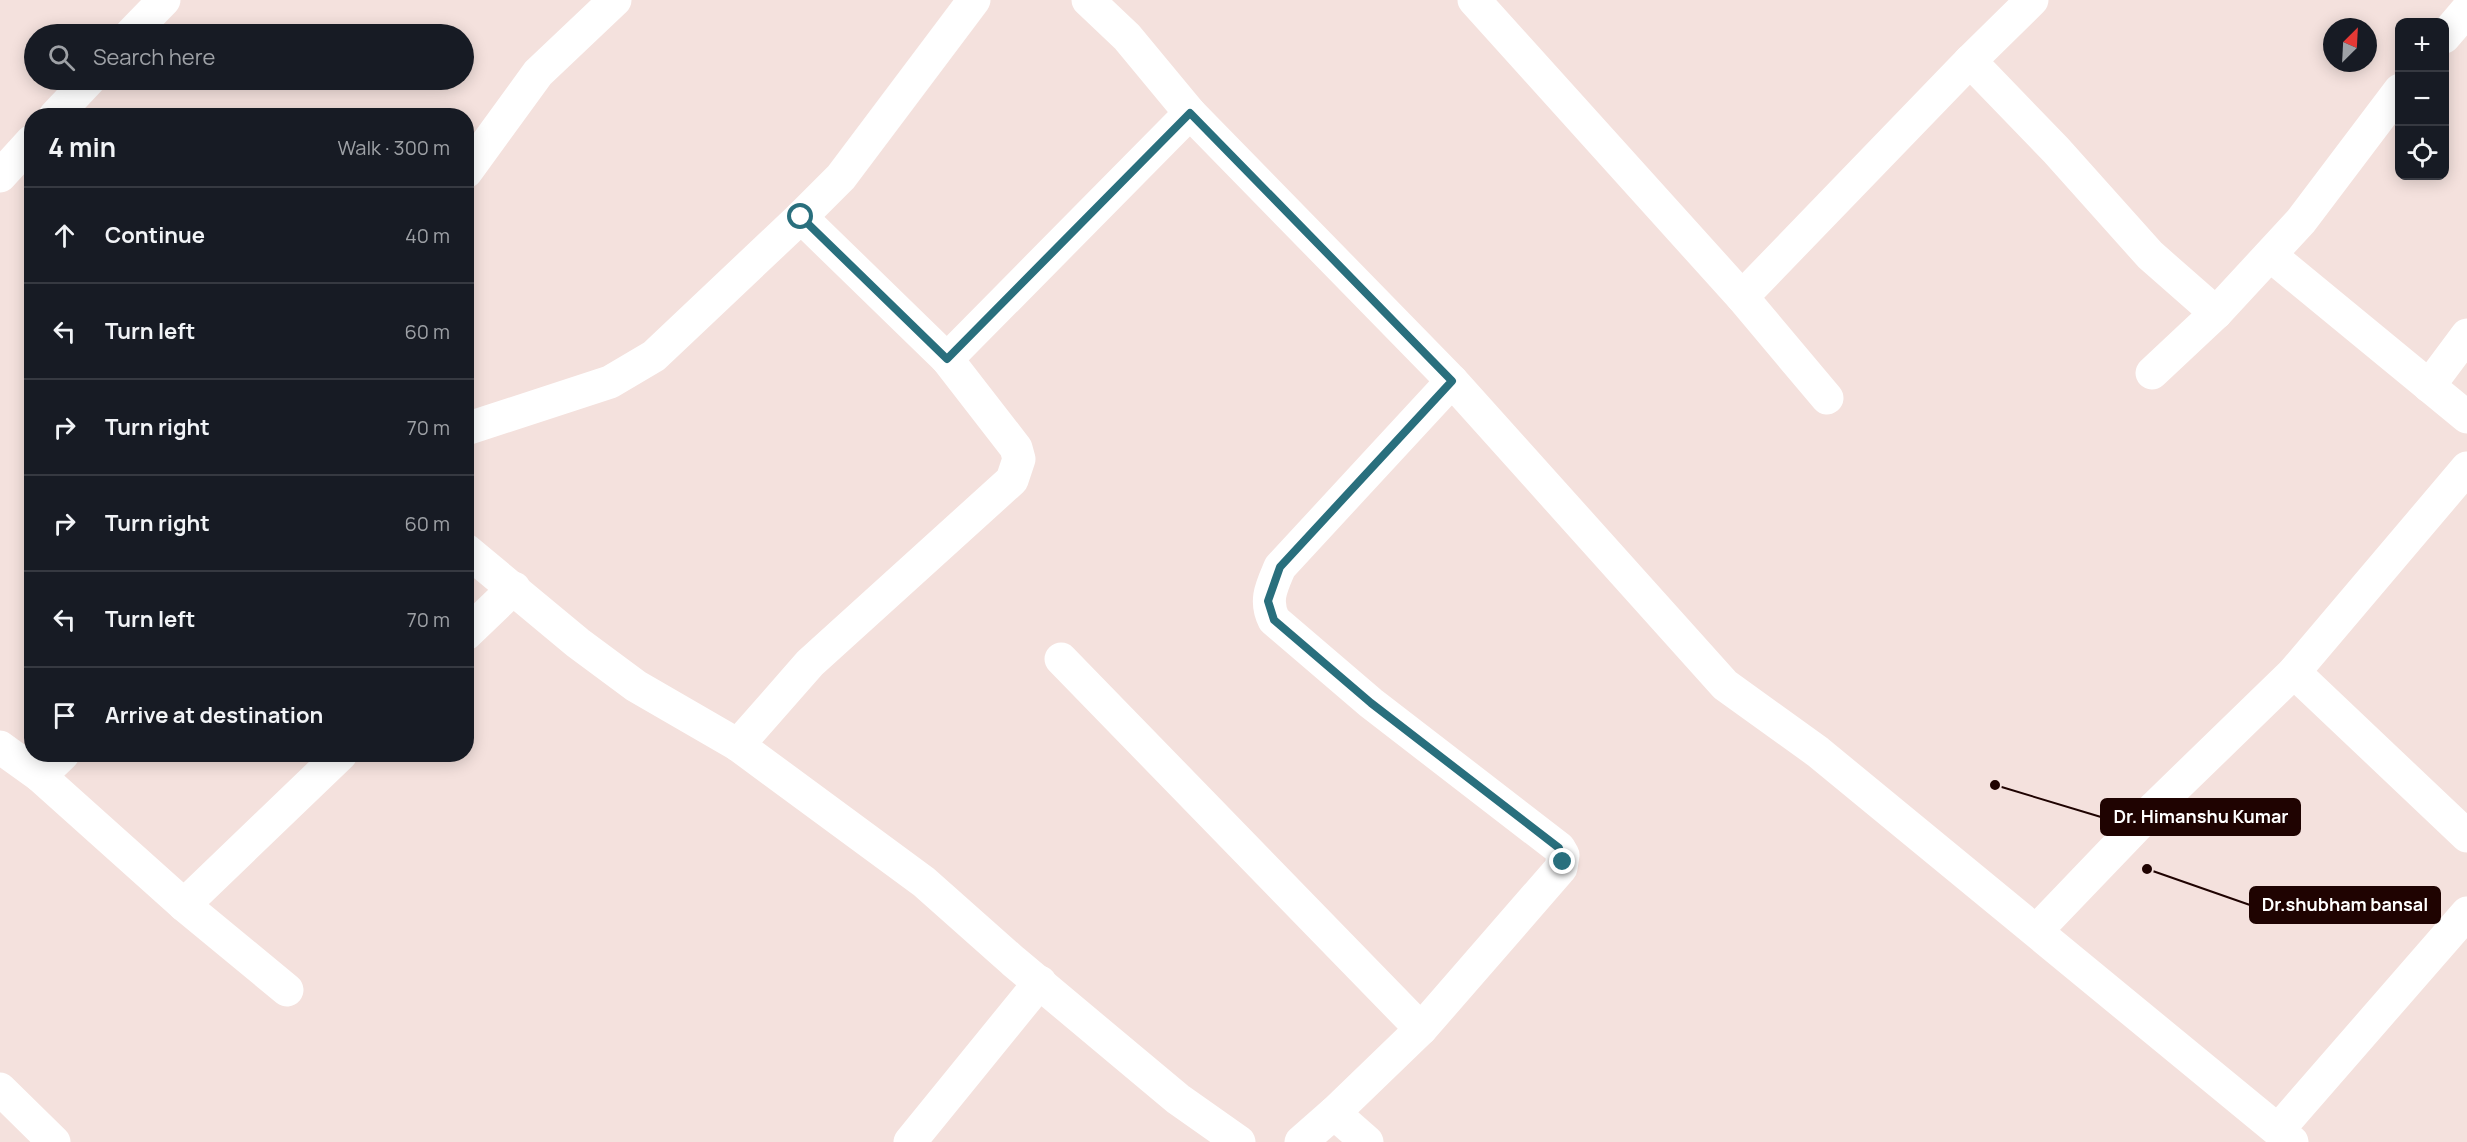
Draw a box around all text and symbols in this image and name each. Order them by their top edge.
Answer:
north arrow [2323,18,2377,72]
map controls [2395,18,2449,180]
button: + [2395,18,2449,72]
search box [24,24,474,90]
icon: search [45,41,78,74]
text: Search here [93,42,215,72]
button: − [2395,72,2449,126]
button: locate [2395,126,2449,180]
text: 4 min [48,129,116,165]
text: Walk · 300 m [338,134,450,161]
route start [787,203,813,229]
icon: ahead [48,219,81,252]
text: Continue [105,220,205,250]
text: 40 m [405,222,450,249]
icon: left [48,315,81,348]
text: Turn left [105,316,195,346]
text: 60 m [404,318,450,345]
icon: right [48,411,81,444]
text: Turn right [105,412,210,442]
text: 70 m [407,414,450,441]
icon: right [48,507,81,540]
text: Turn right [105,508,210,538]
text: 60 m [404,510,450,537]
icon: left [48,603,81,636]
text: Turn left [105,604,195,634]
text: 70 m [407,606,450,633]
icon: arrive [48,699,81,732]
text: Arrive at destination [105,700,323,730]
callout: Dr. Himanshu Kumar [2101,799,2300,835]
text: Dr. Himanshu Kumar [2113,804,2289,828]
route end [1549,848,1575,874]
callout: Dr.shubham bansal [2250,887,2440,923]
text: Dr.shubham bansal [2262,892,2428,916]

